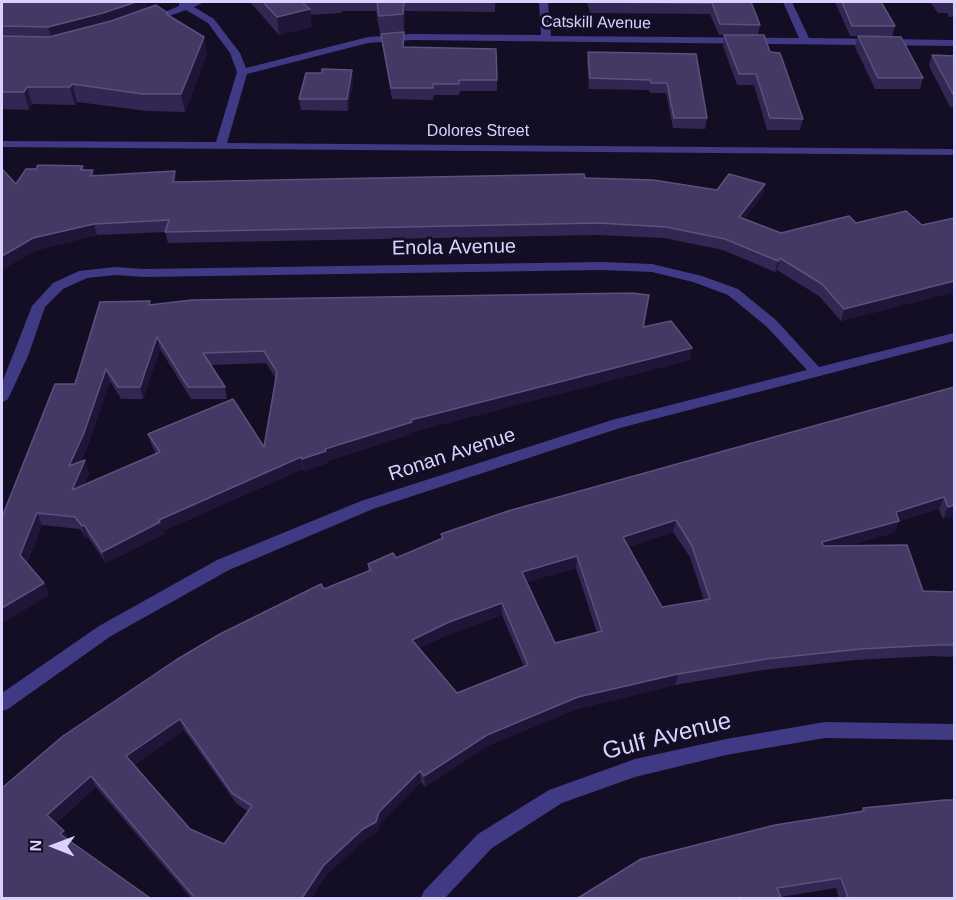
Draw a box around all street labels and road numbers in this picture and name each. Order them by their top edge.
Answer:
street label: Catskill Avenue [541,12,651,34]
street label: Dolores Street [427,122,529,142]
street label: Enola Avenue [392,235,516,261]
street label: Ronan Avenue [386,423,518,487]
street label: Gulf Avenue [600,707,734,767]

